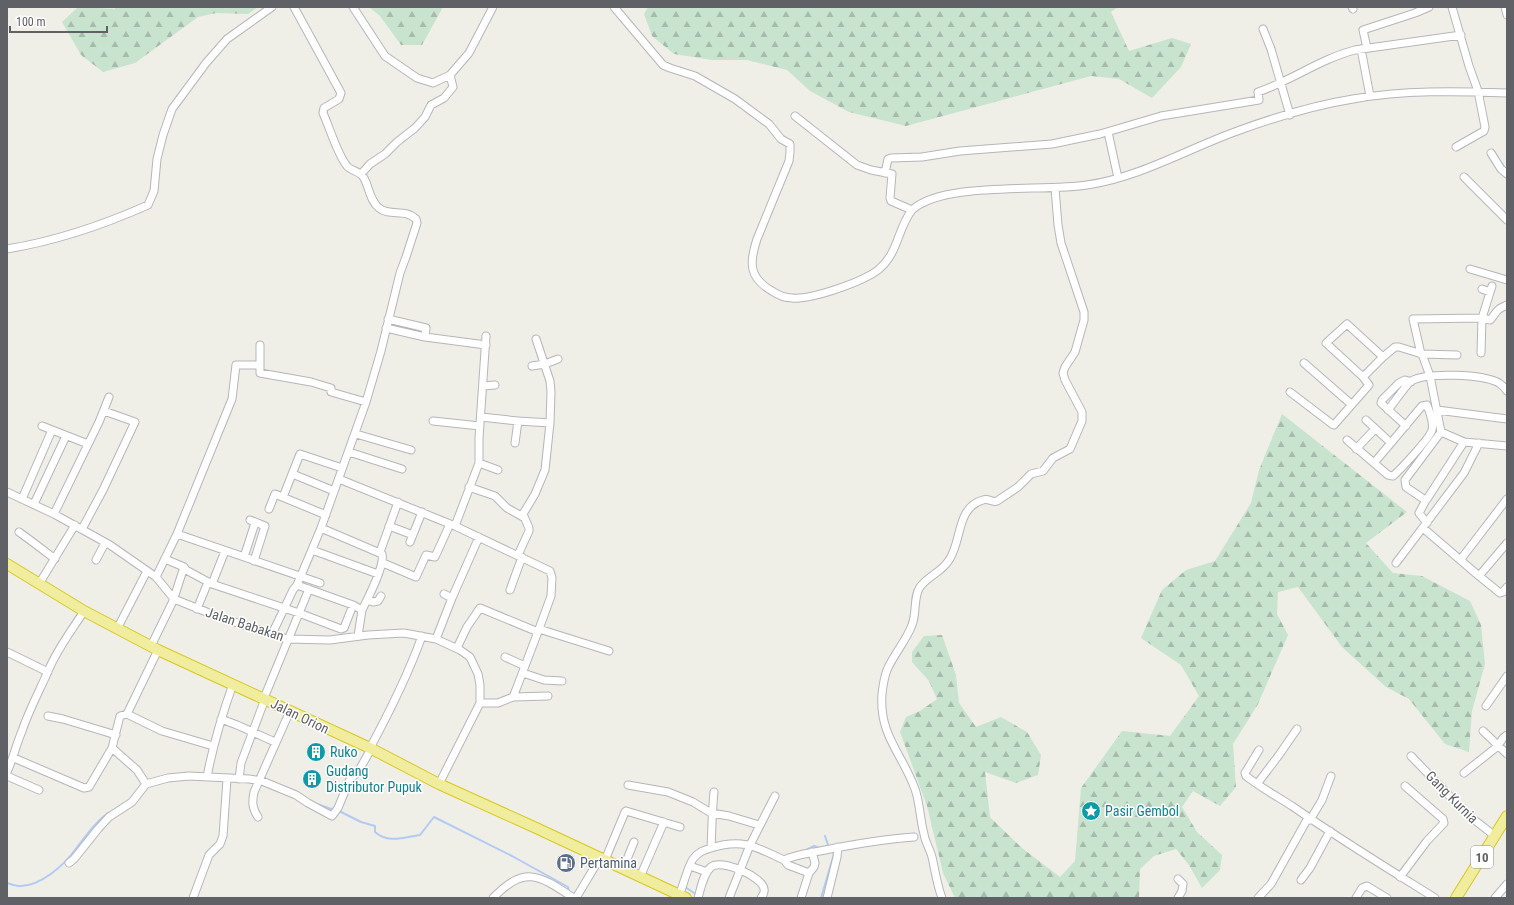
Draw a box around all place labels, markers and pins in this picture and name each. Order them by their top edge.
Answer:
building icon: Ruko [305,741,327,763]
place label: Ruko [330,744,358,760]
place label: Gudang Distributor Pupuk [326,763,423,795]
building icon: Gudang Distributor Pupuk [301,768,323,790]
place icon: Pasir Gembol [1080,800,1102,822]
place label: Pasir Gembol [1105,803,1179,819]
fuel station icon: Pertamina [555,852,577,874]
place label: Pertamina [580,855,637,871]

